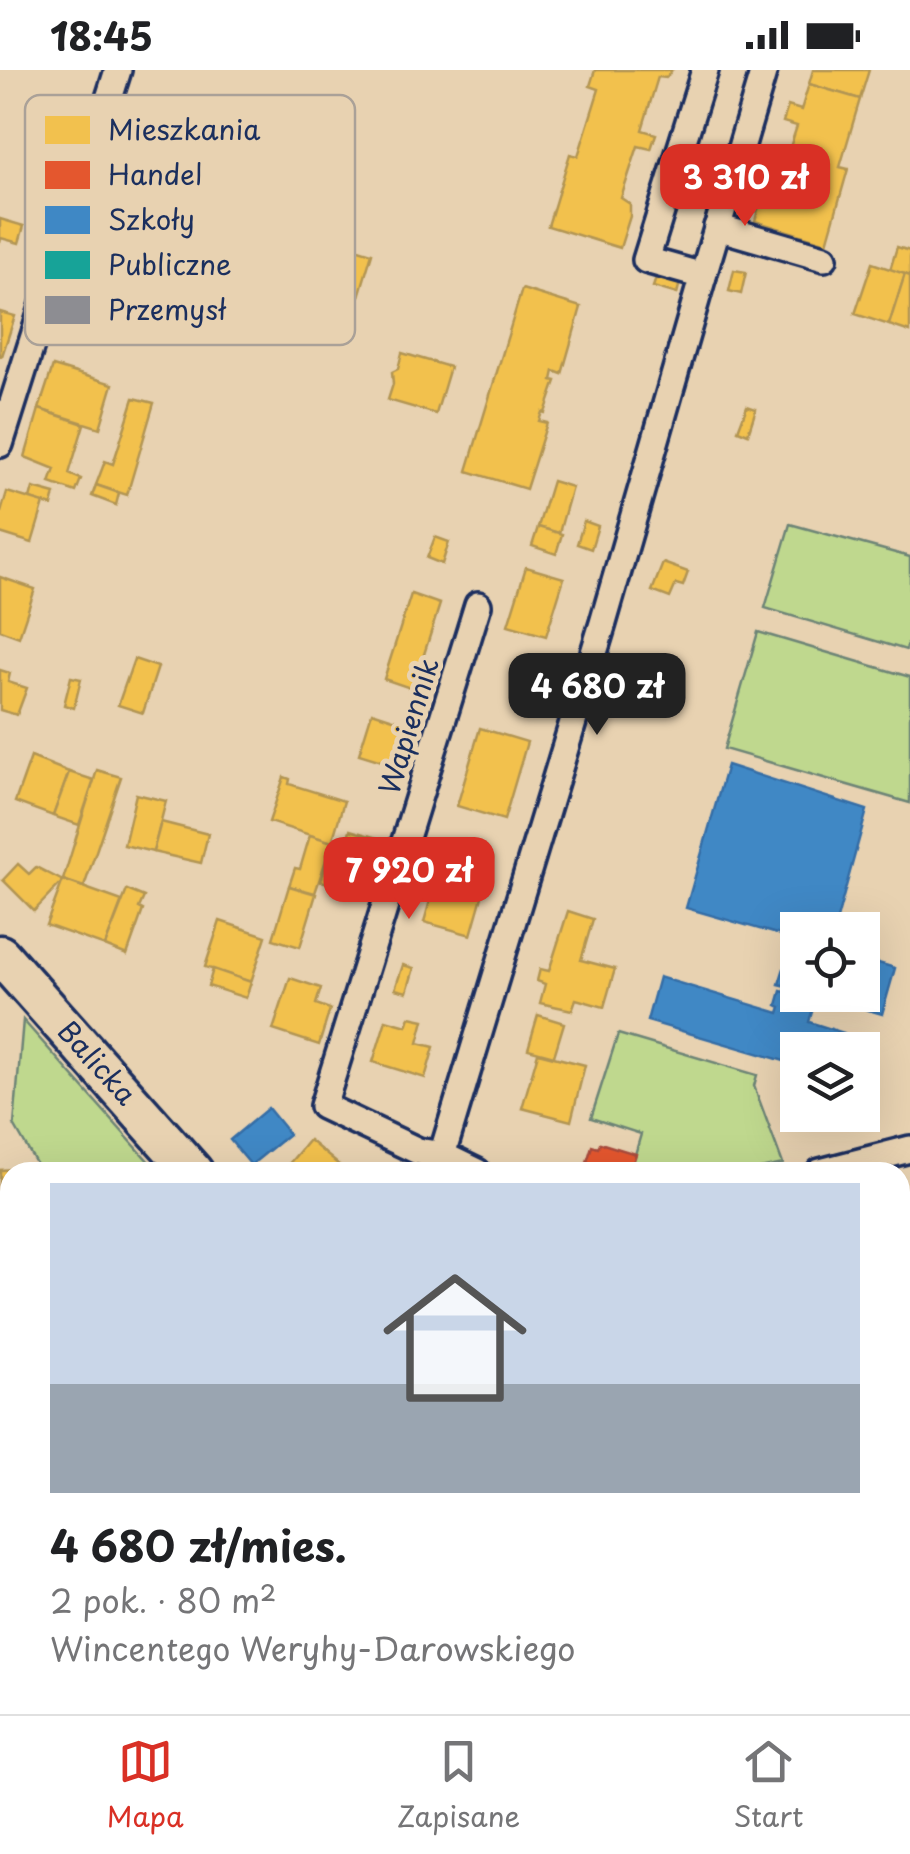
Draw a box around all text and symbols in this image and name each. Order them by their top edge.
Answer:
text: 18:45 [50,7,153,64]
legend [25,95,355,345]
text: Mieszkania [108,107,261,150]
pin: 3 310 zł [642,144,848,229]
text: Handel [108,152,202,195]
text: 3 310 zł [682,152,808,200]
text: Szkoły [108,197,195,240]
text: Publiczne [108,242,232,285]
text: Przemysł [108,287,227,330]
street label: Wapiennik [366,652,449,799]
pin: 4 680 zł [494,653,700,738]
text: 4 680 zł [531,661,664,709]
pin: 7 920 zł [306,837,512,922]
text: 7 920 zł [346,845,472,893]
map controls [780,912,880,1132]
button: locate [780,912,880,1012]
street label: Balicka [48,1010,148,1114]
button: layers [780,1032,880,1132]
icon: home [365,1248,545,1428]
text: 4 680 zł/mies. [50,1513,347,1576]
text: 2 pok. · 80 m² [50,1576,277,1624]
text: Wincentego Weryhy-Darowskiego [50,1624,575,1672]
tab: Mapa [107,1734,184,1837]
tab: Zapisane [397,1734,520,1837]
tab: Start [734,1734,803,1837]

